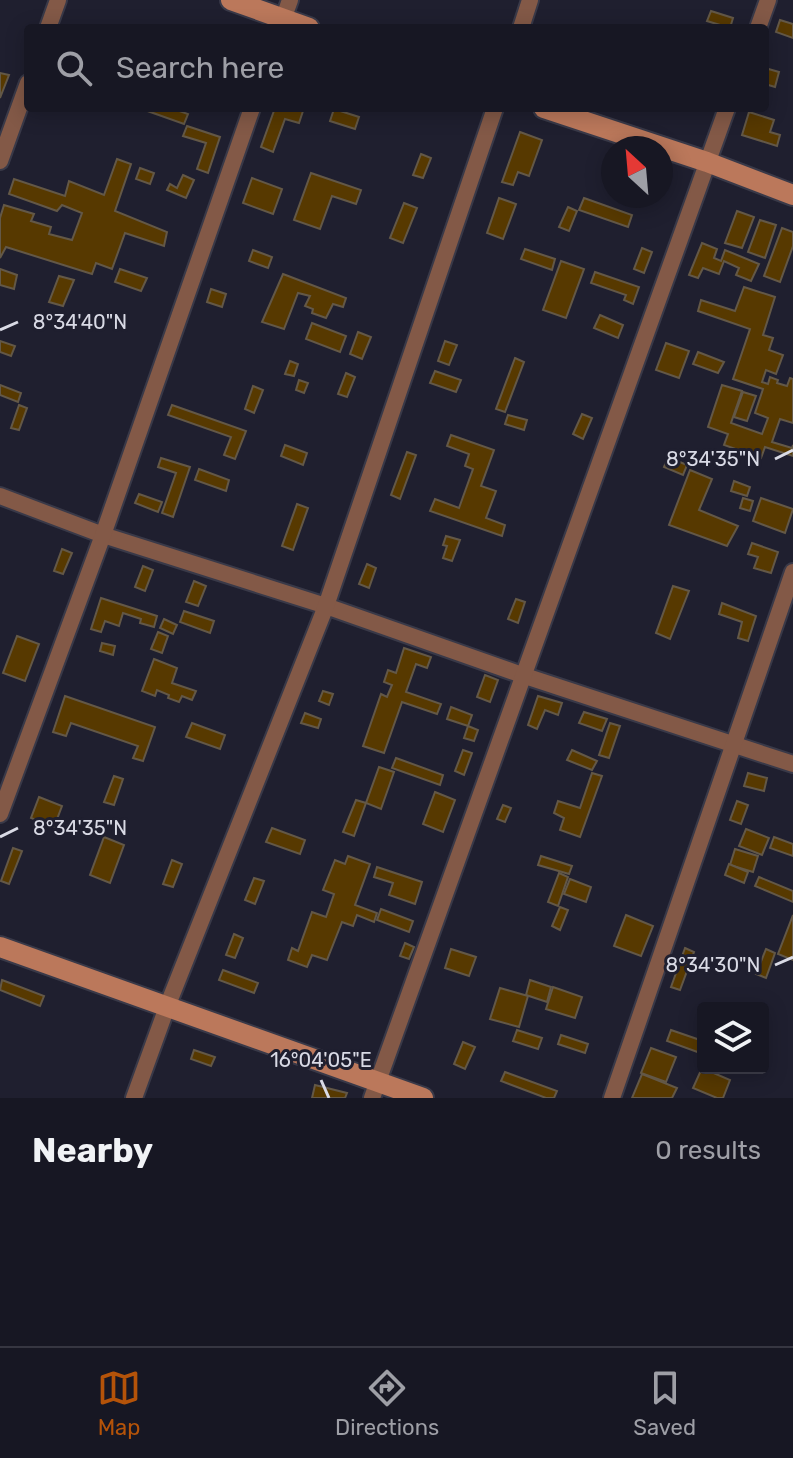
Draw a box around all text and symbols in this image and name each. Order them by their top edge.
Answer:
search box [24,24,769,112]
icon: search [52,46,96,90]
text: Search here [116,50,284,86]
north arrow [601,136,673,208]
text: 8°34'40"N [33,310,127,334]
text: 8°34'35"N [666,447,760,471]
text: 8°34'35"N [33,816,127,840]
text: 8°34'30"N [666,953,760,977]
map controls [697,1002,769,1074]
button: layers [697,1002,769,1074]
text: 16°04'05"E [270,1048,372,1072]
text: Nearby [32,1130,153,1171]
text: 0 results [655,1135,761,1166]
tab: Map [97,1366,141,1441]
tab: Directions [335,1366,439,1441]
tab: Saved [633,1366,696,1441]

